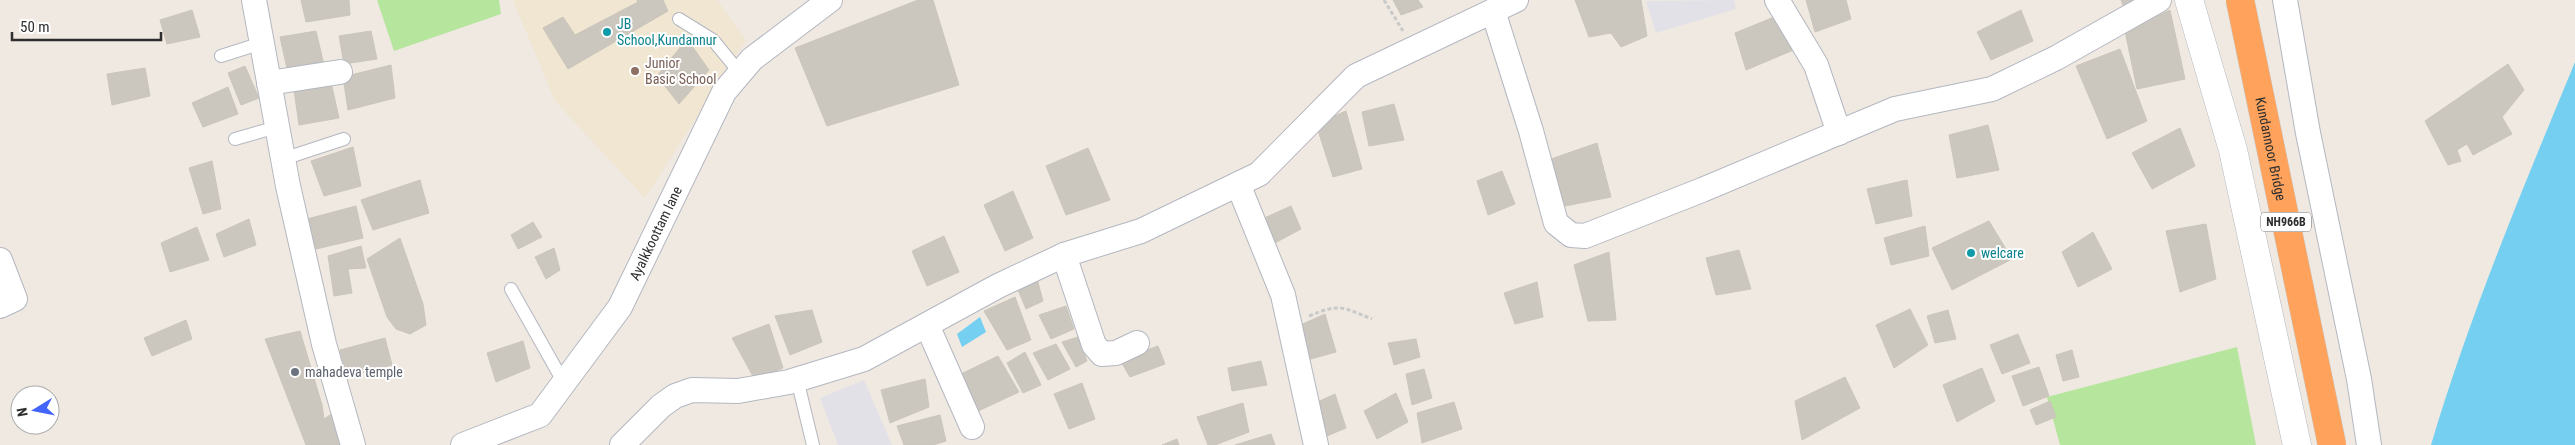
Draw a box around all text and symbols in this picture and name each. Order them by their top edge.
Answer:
scale bar [12,10,161,42]
place label: JB School,Kundannur [617,16,717,48]
text: 50 m [20,18,50,36]
marker: JB School,Kundannur [601,26,613,38]
place label: Junior Basic School [645,55,716,87]
marker: Junior Basic School [629,65,641,77]
street label: Kundannoor Bridge [2252,96,2289,203]
street label: Ayalkkoottam lane [626,183,685,283]
road number: NH966B [2261,212,2311,232]
place label: welcare [1981,245,2024,261]
marker: welcare [1965,247,1977,259]
place label: mahadeva temple [305,364,403,380]
marker: mahadeva temple [289,366,301,378]
north arrow [10,385,60,435]
text: N [14,407,31,418]

